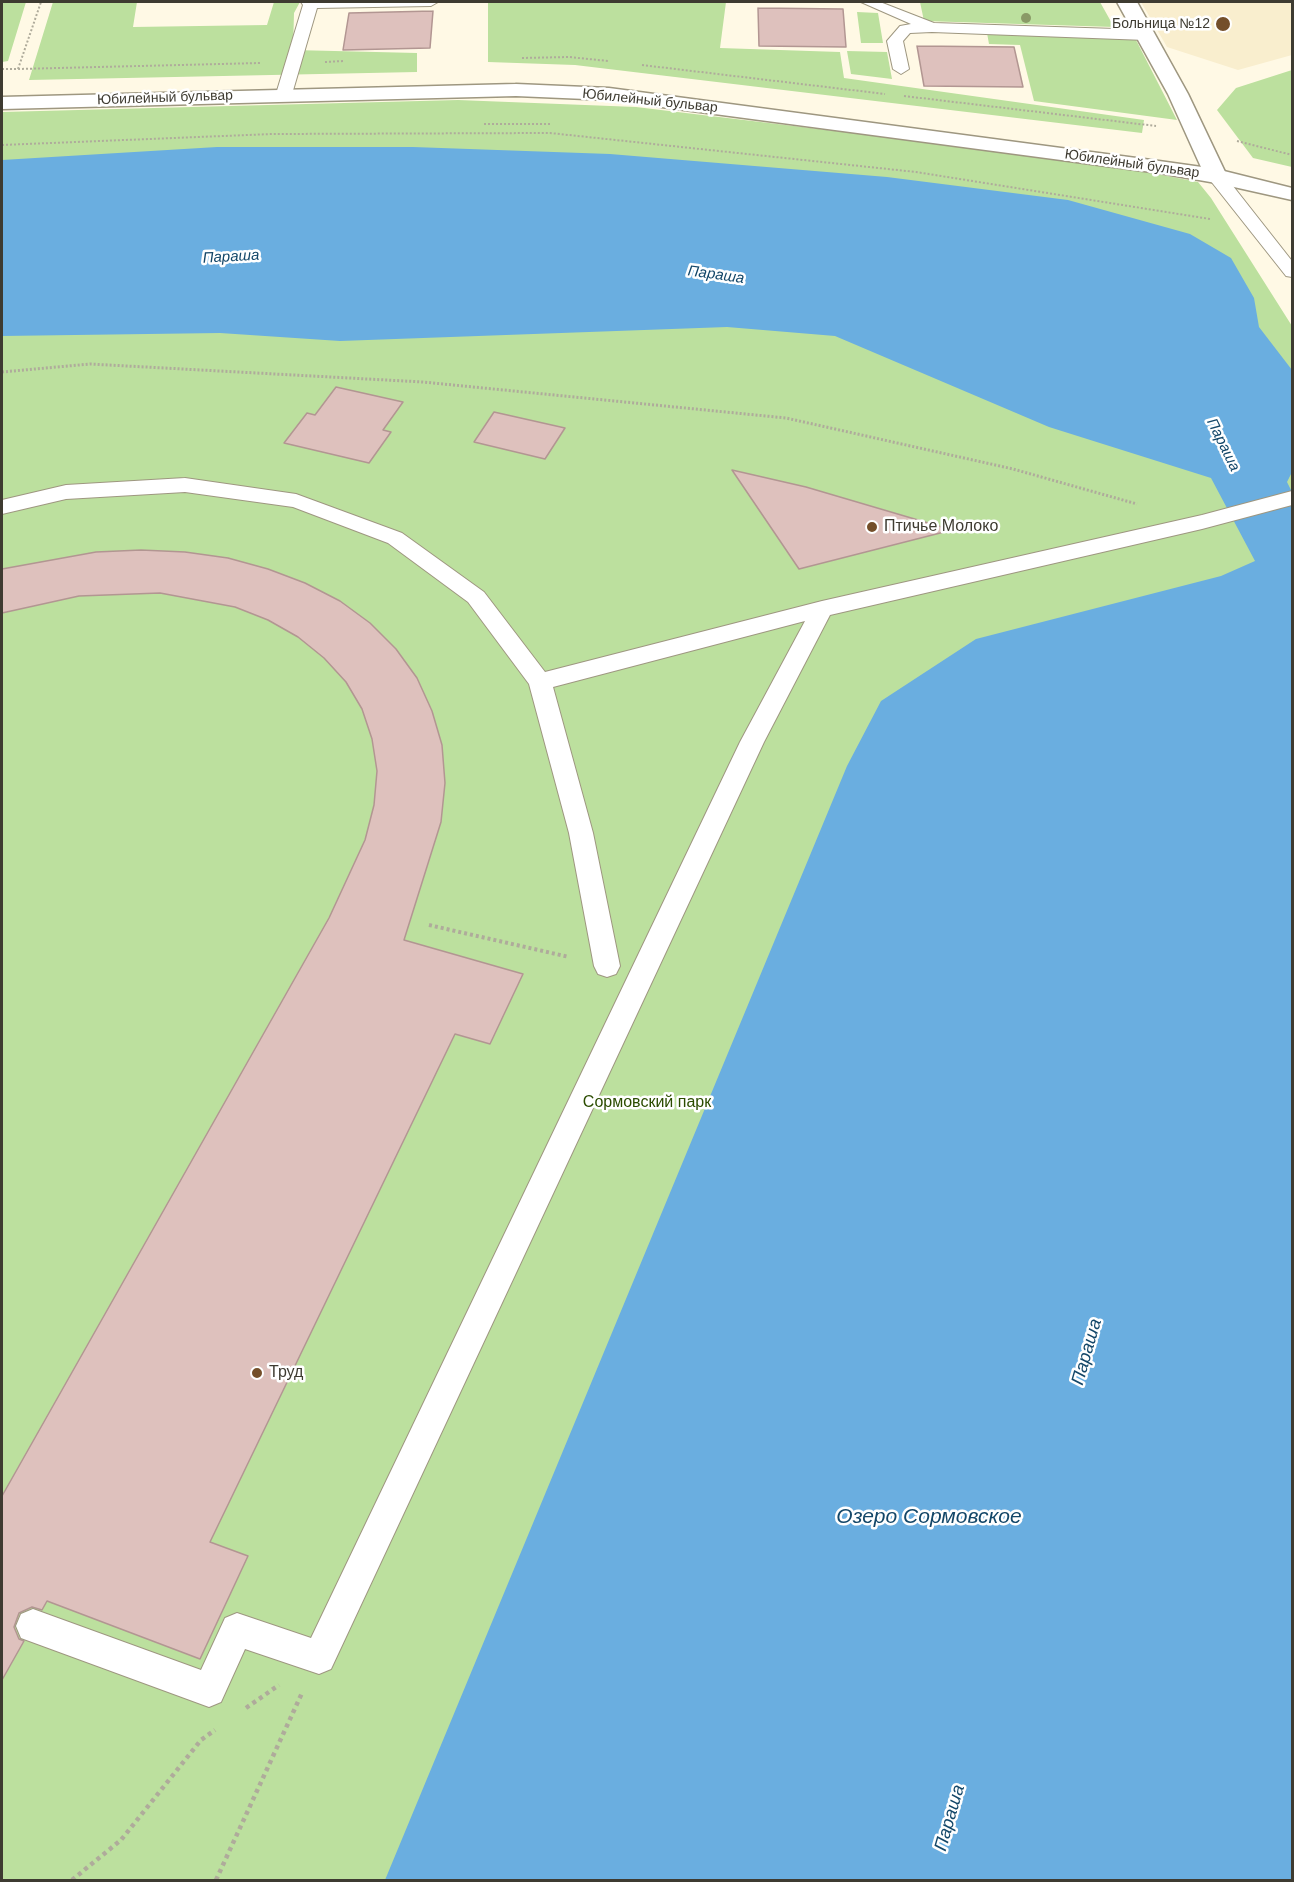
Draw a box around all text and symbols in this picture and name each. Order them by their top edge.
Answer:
marker: Больница №12 [1214,15,1232,33]
place label: Больница №12 [1112,16,1210,32]
street label: Юбилейный бульвар [582,86,718,116]
street label: Юбилейный бульвар [97,87,233,109]
street label: Юбилейный бульвар [1064,146,1200,182]
water label: Параша [202,247,260,267]
water label: Параша [687,262,745,288]
water label: Параша [1202,416,1244,474]
place label: Птичье Молоко [884,517,998,537]
marker: Птичье Молоко [865,520,879,534]
park label: Сормовский парк [583,1093,711,1113]
water label: Параша [1067,1316,1107,1388]
place label: Труд [269,1363,303,1383]
marker: Труд [250,1366,264,1380]
water label: Озеро Сормовское [836,1504,1022,1530]
water label: Параша [930,1782,970,1854]

